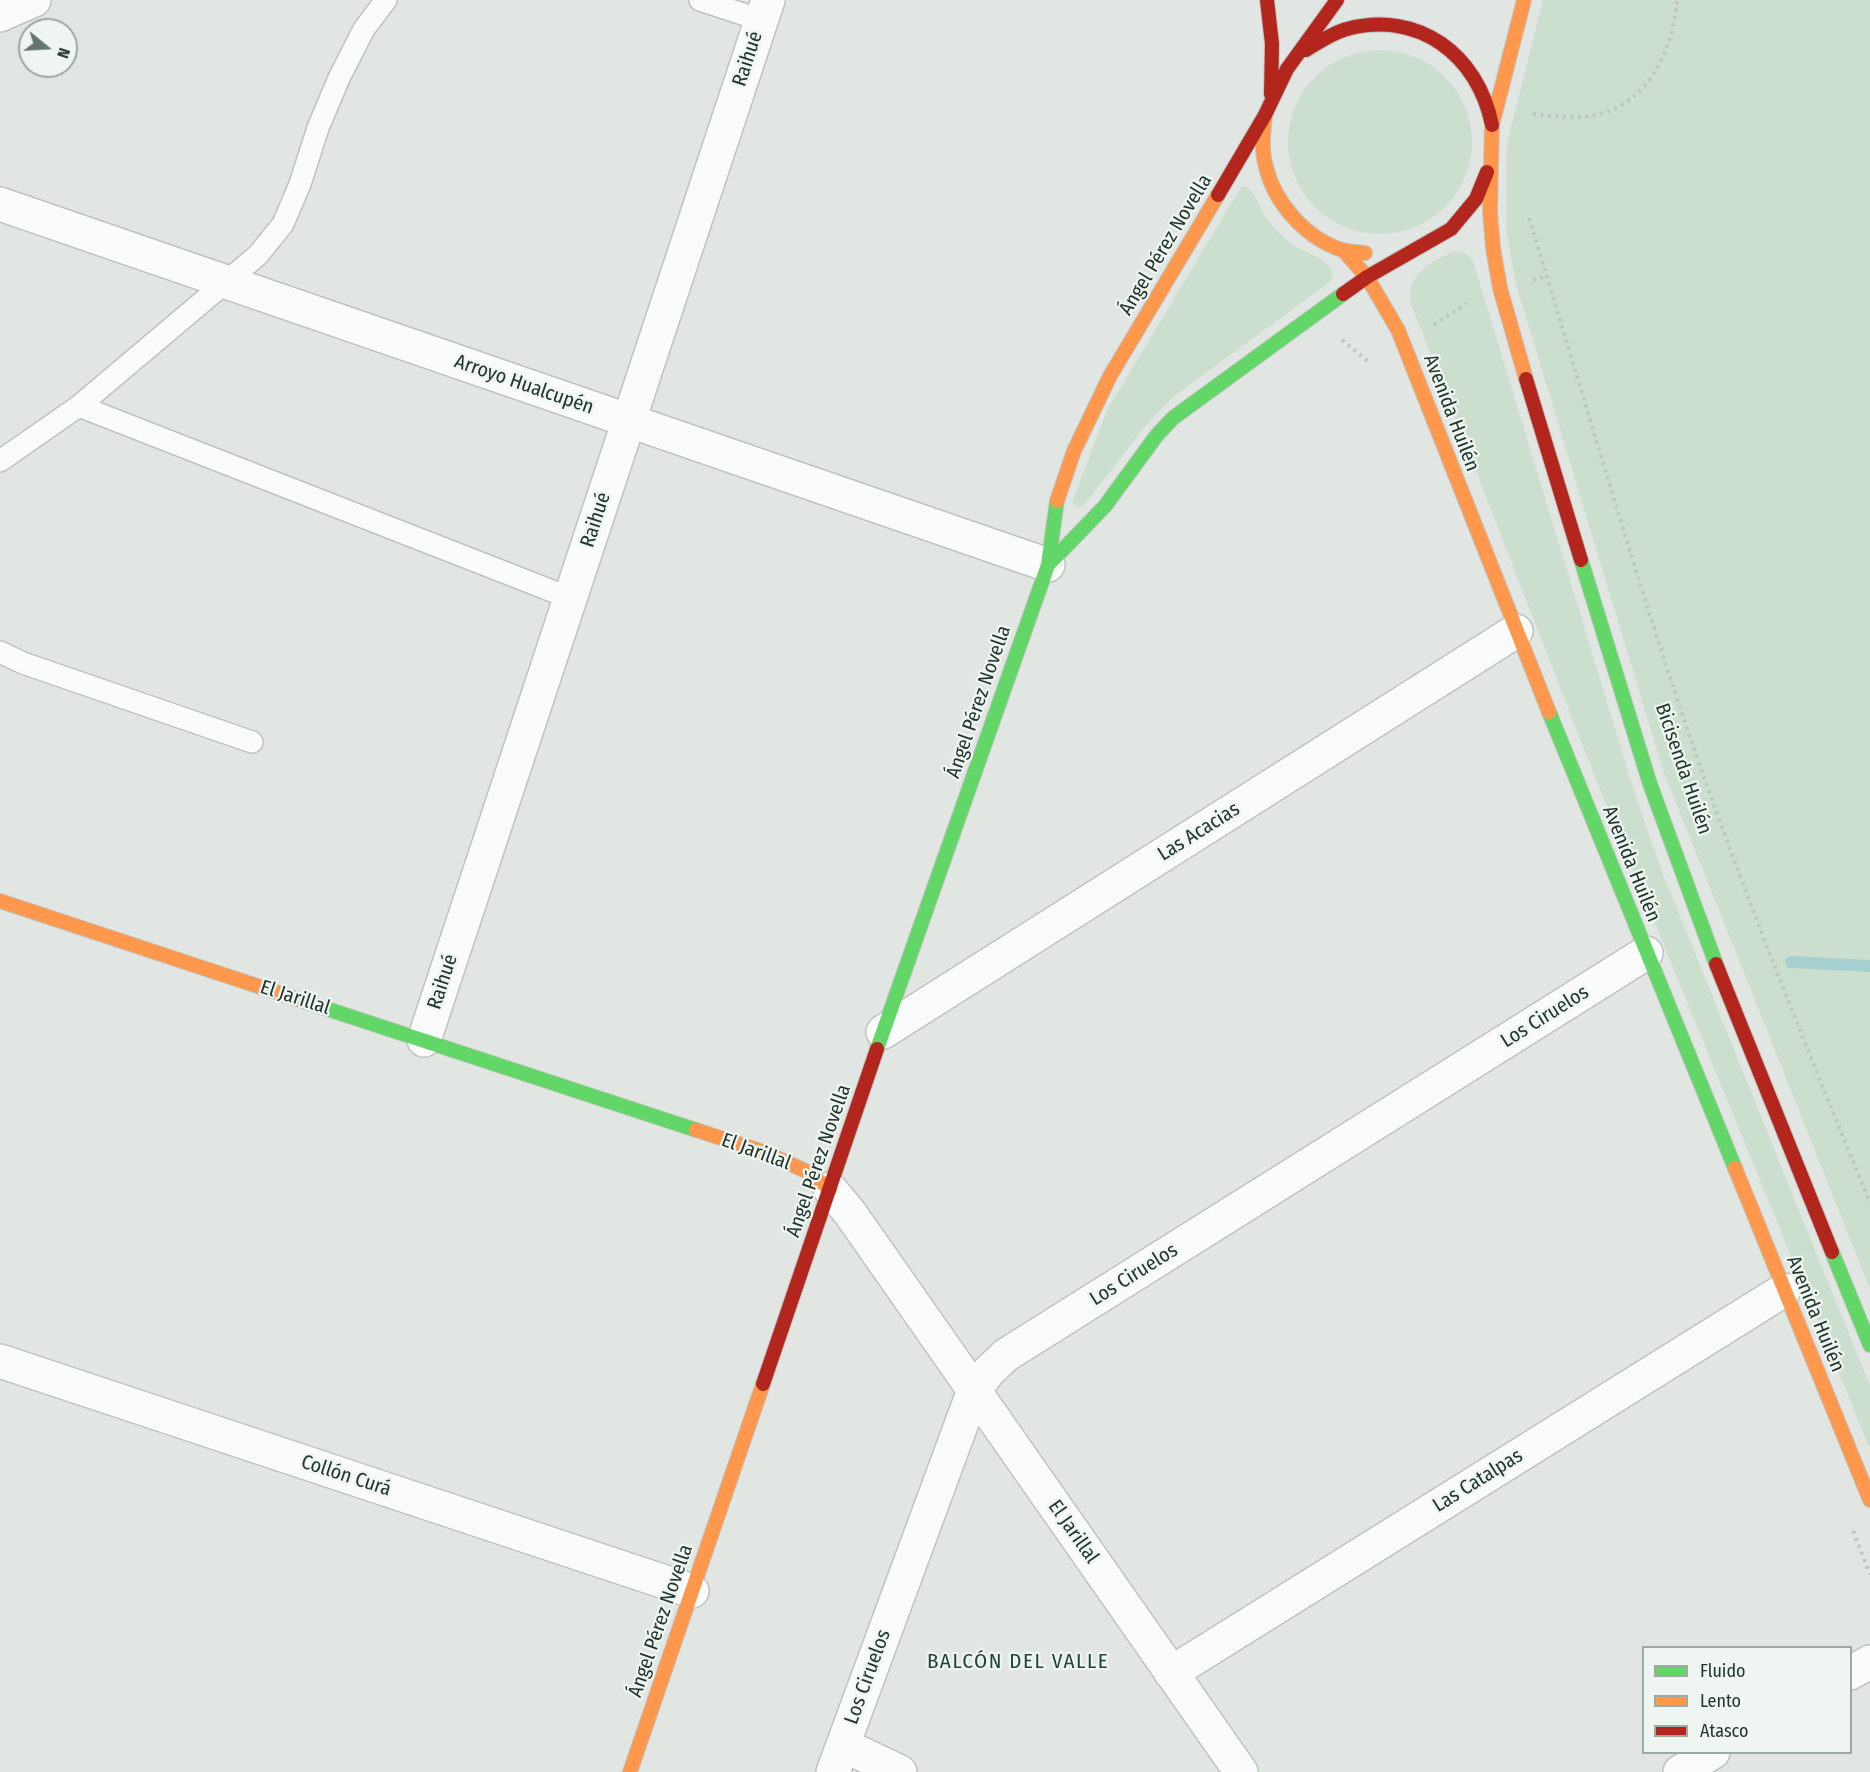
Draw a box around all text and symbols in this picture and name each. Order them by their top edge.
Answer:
north arrow [18,18,78,78]
street label: Raihué [728,28,768,90]
text: N [53,46,74,61]
street label: Ángel Pérez Novella [1115,170,1217,320]
street label: Arroyo Hualcupén [451,350,597,420]
street label: Avenida Huilén [1418,351,1484,475]
street label: Raihué [576,489,616,551]
street label: Ángel Pérez Novella [942,622,1016,782]
street label: Bicisenda Huilén [1649,700,1717,838]
street label: Las Acacias [1154,797,1244,867]
street label: Avenida Huilén [1597,802,1665,926]
street label: Raihué [423,951,463,1013]
street label: El Jarillal [257,975,333,1021]
street label: Los Ciruelos [1497,981,1593,1053]
street label: Ángel Pérez Novella [782,1081,856,1241]
street label: El Jarillal [718,1128,794,1176]
street label: Los Ciruelos [1086,1239,1182,1311]
street label: Avenida Huilén [1781,1252,1849,1376]
street label: Las Catalpas [1429,1444,1527,1518]
street label: Collón Curá [298,1450,394,1502]
street label: El Jarillal [1043,1496,1103,1568]
street label: Ángel Pérez Novella [624,1541,698,1701]
street label: Los Ciruelos [840,1626,896,1728]
legend [1642,1646,1852,1754]
district label: BALCÓN DEL VALLE [927,1649,1109,1675]
text: Fluido [1700,1660,1746,1682]
text: Lento [1700,1690,1741,1712]
text: Atasco [1700,1720,1748,1742]

